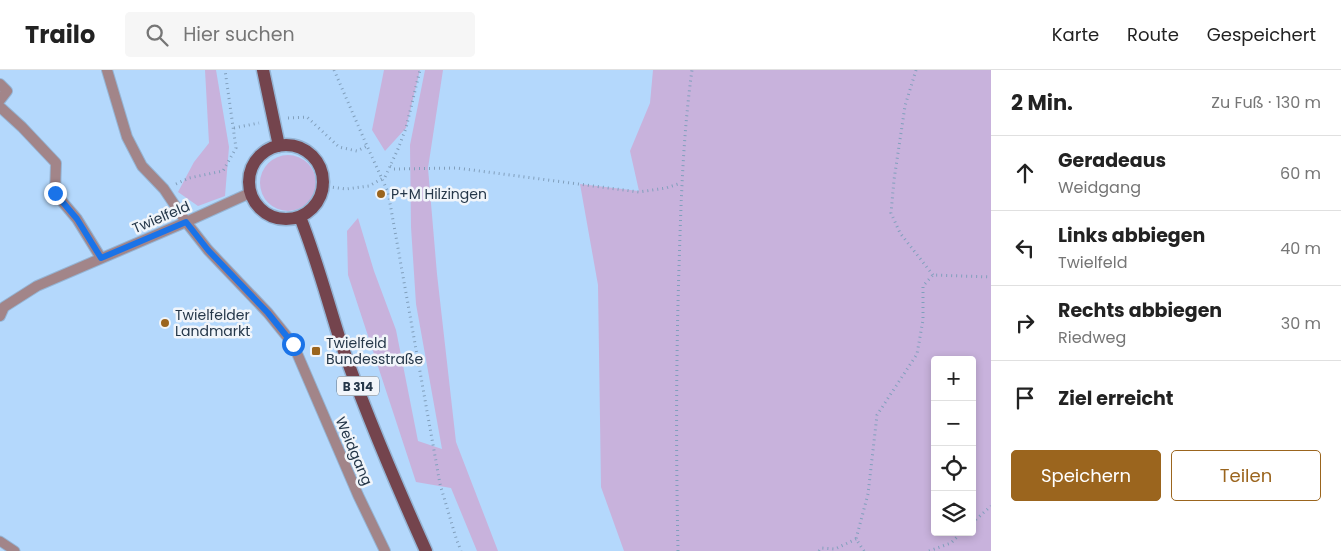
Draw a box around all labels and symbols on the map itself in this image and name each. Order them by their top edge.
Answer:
route end [44,182,67,205]
place label: P+M Hilzingen [391,184,487,204]
marker: P+M Hilzingen [375,188,387,200]
street label: Twielfeld [129,196,193,238]
place label: Twielfelder Landmarkt [175,305,250,341]
marker: Twielfelder Landmarkt [159,317,171,329]
route start [282,333,305,356]
place label: Twielfeld Bundesstraße [326,333,424,369]
marker: Twielfeld Bundesstraße [310,345,322,357]
road number: B 314 [337,376,379,396]
street label: Weidgang [331,414,377,488]

